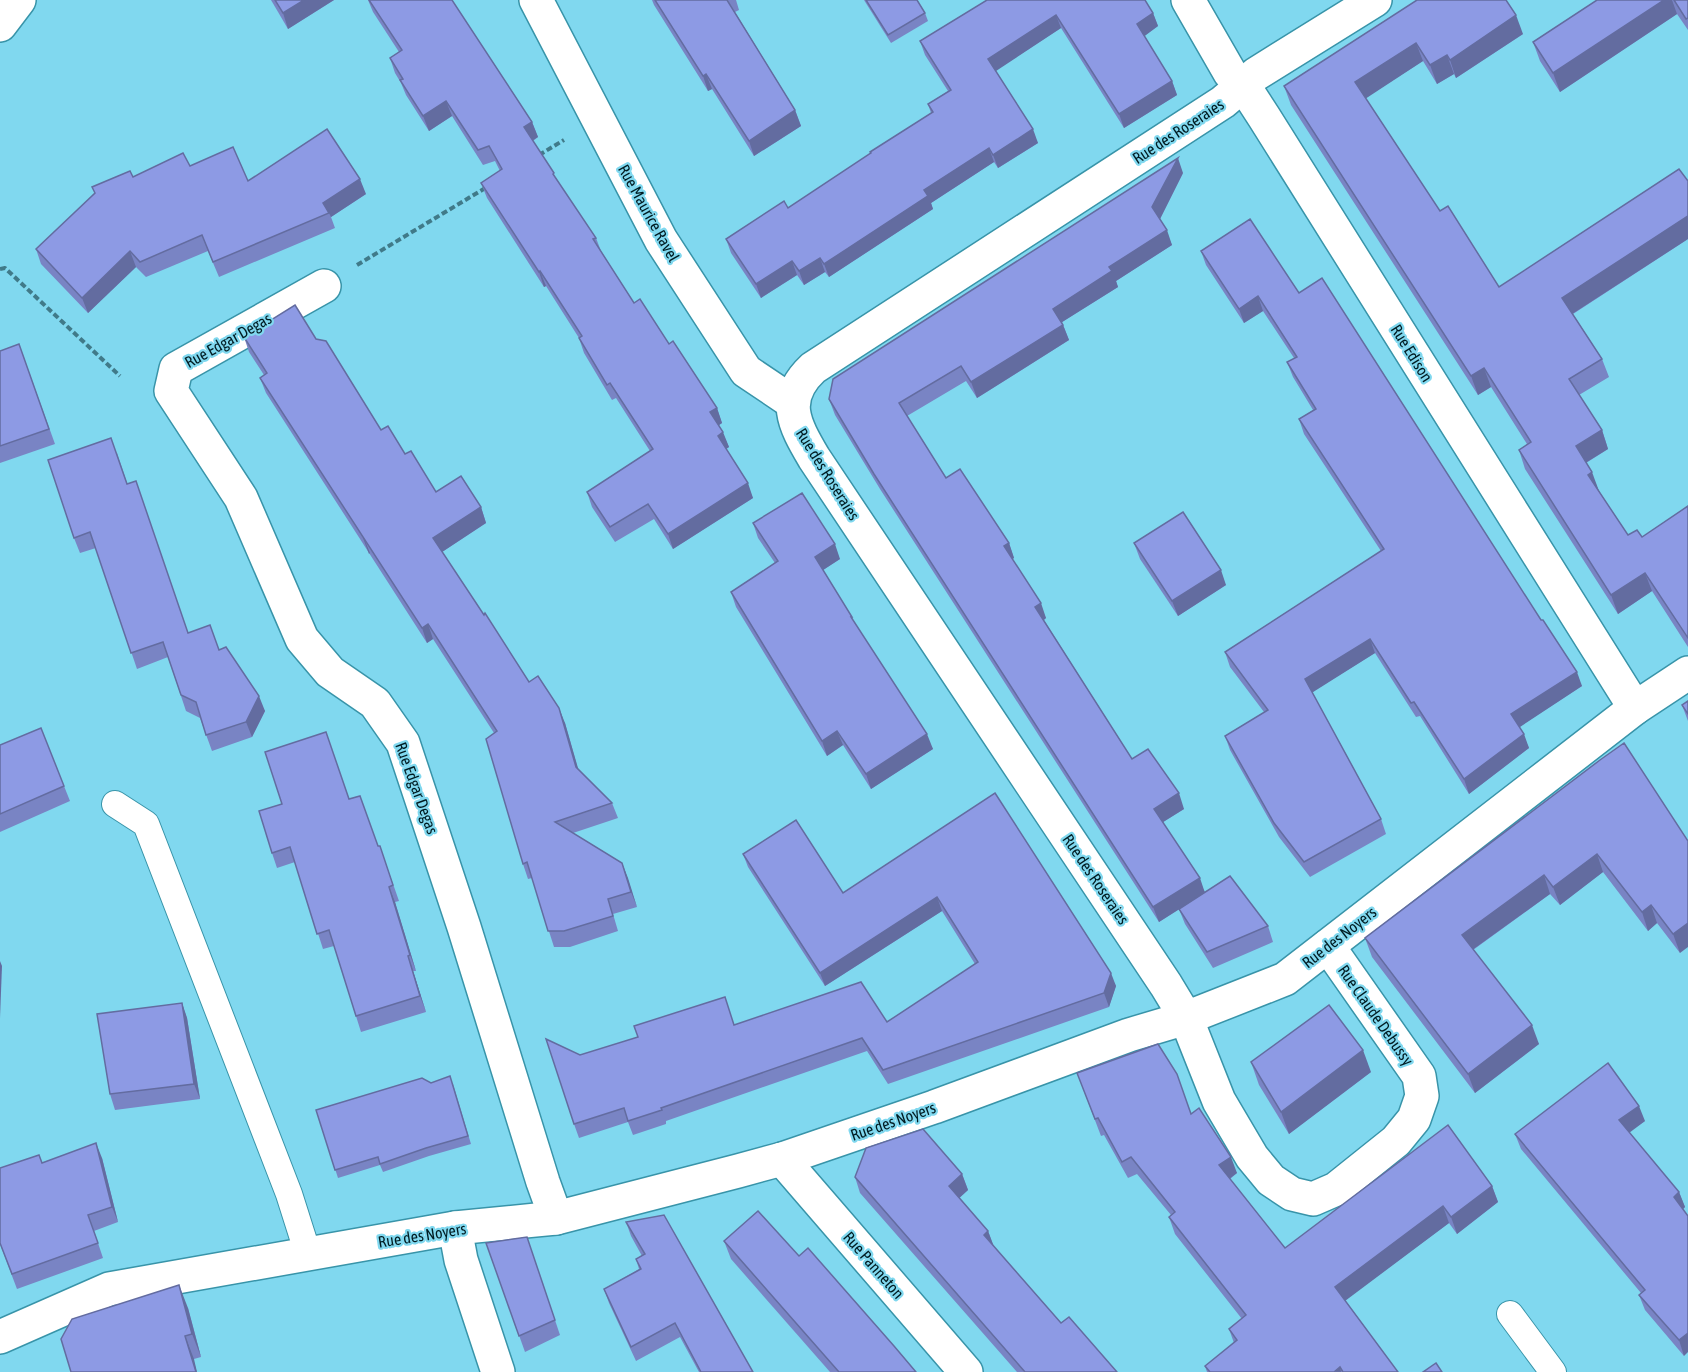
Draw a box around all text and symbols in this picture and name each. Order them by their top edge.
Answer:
street label: Rue des Roseraies [1129,95,1227,167]
street label: Rue Maurice Ravel [615,161,683,265]
street label: Rue Edgar Degas [181,309,275,372]
street label: Rue Edison [1387,321,1437,385]
street label: Rue des Roseraies [793,425,864,523]
street label: Rue Edgar Degas [391,740,442,837]
street label: Rue des Roseraies [1059,831,1133,928]
street label: Rue des Noyers [1298,902,1380,972]
street label: Rue Claude Debussy [1334,961,1418,1070]
street label: Rue des Noyers [848,1098,939,1145]
street label: Rue des Noyers [377,1219,468,1252]
street label: Rue Panneton [840,1228,908,1302]

